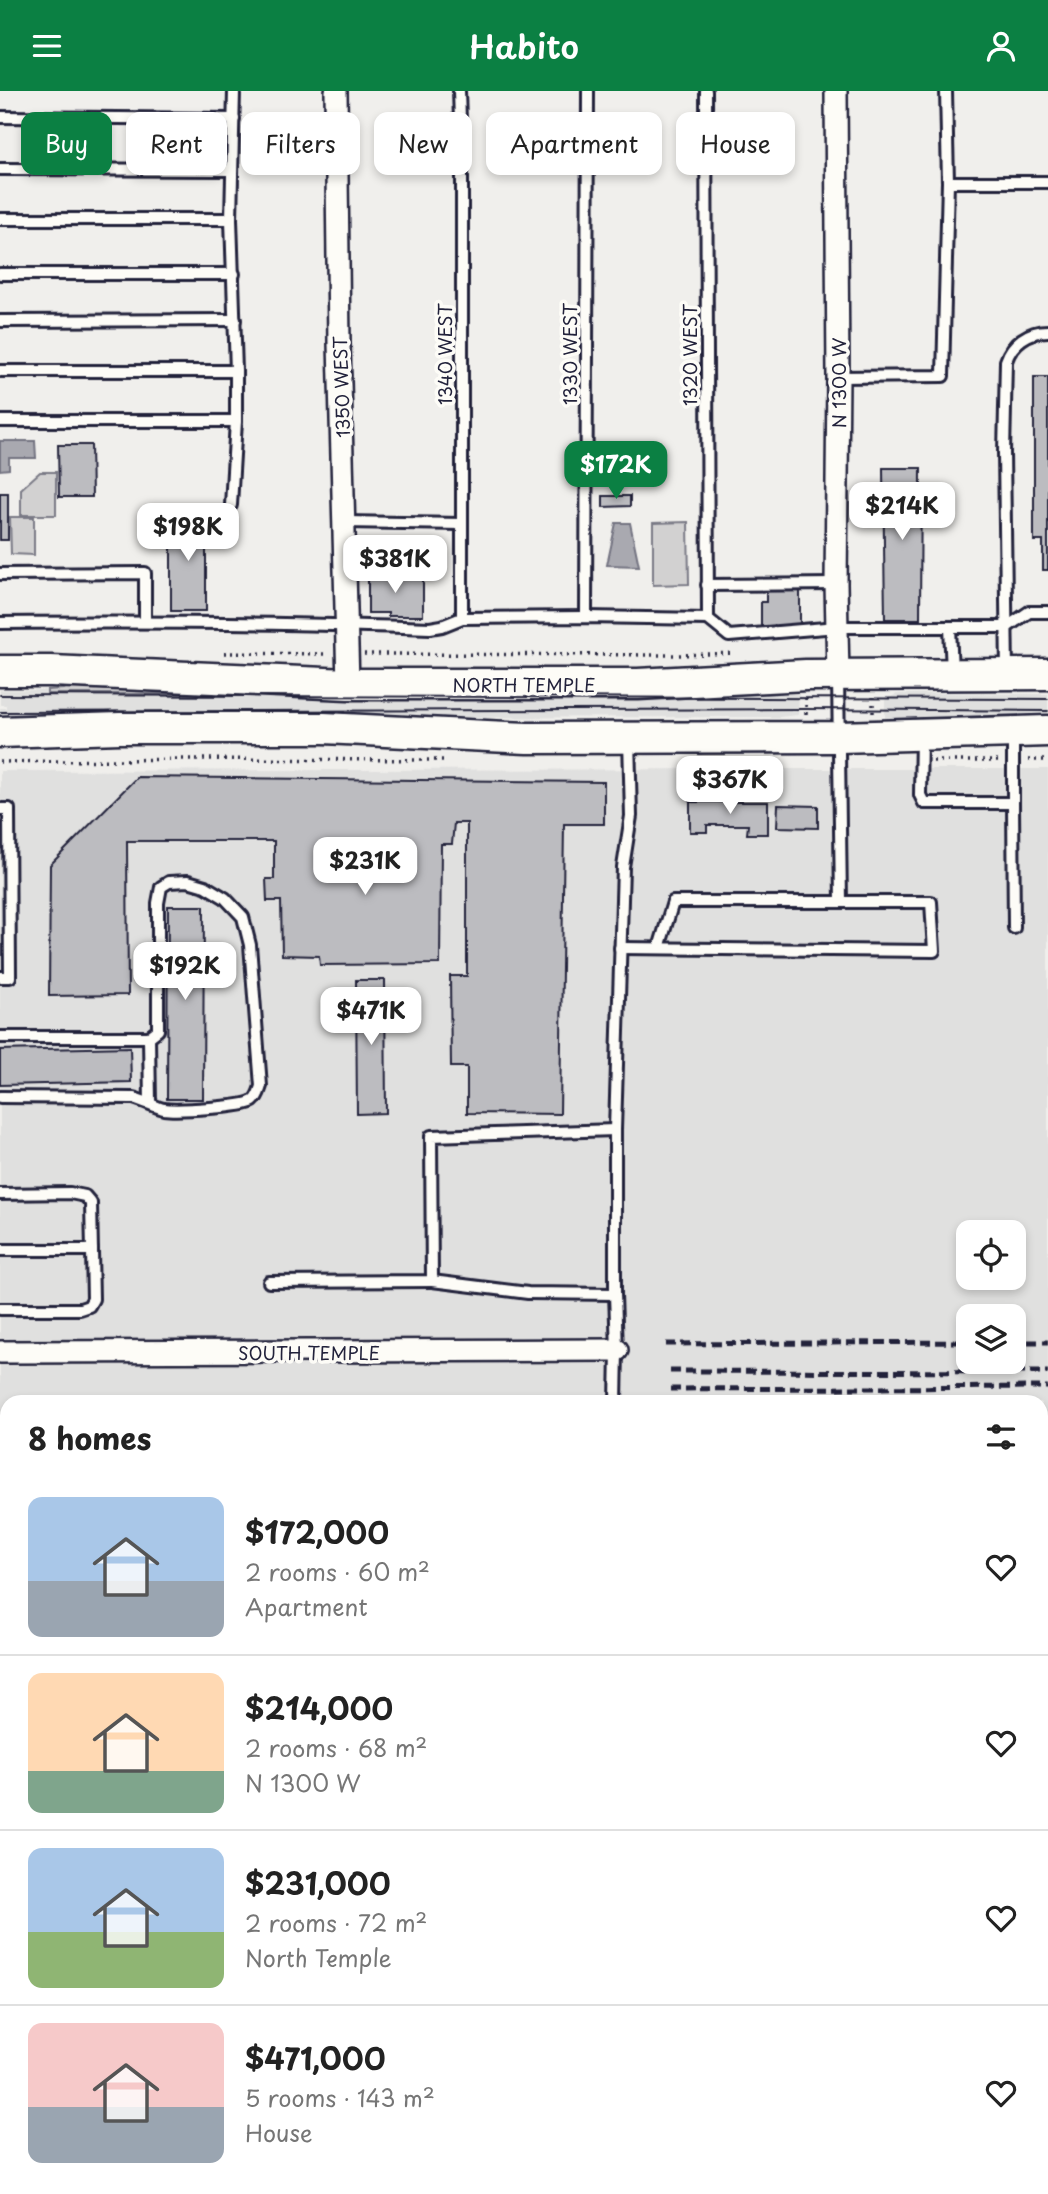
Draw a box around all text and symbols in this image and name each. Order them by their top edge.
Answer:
text: Habito [469,22,579,70]
icon: menu [28,27,66,65]
icon: person [982,27,1020,65]
chip: Buy [21,112,112,175]
chip: Rent [126,112,227,175]
chip: Filters [241,112,360,175]
chip: New [374,112,472,175]
chip: Apartment [486,112,662,175]
chip: House [676,112,795,175]
street label: 1340 WEST [431,302,458,405]
street label: 1330 WEST [556,302,583,405]
street label: 1320 WEST [676,303,703,406]
street label: 1350 WEST [326,335,356,438]
street label: N 1300 W [825,338,852,428]
pin: $172K [567,441,665,501]
text: $172K [580,446,652,481]
pin: $214K [853,483,951,542]
text: $214K [865,487,939,522]
pin: $198K [139,503,237,563]
text: $198K [153,508,223,543]
pin: $381K [346,535,444,595]
text: $381K [359,540,431,575]
street label: NORTH TEMPLE [452,671,596,698]
pin: $367K [681,757,779,816]
text: $367K [692,761,768,796]
pin: $231K [316,837,414,897]
text: $231K [329,842,401,877]
pin: $192K [136,943,234,1002]
text: $192K [149,947,221,982]
pin: $471K [322,988,420,1047]
text: $471K [336,992,406,1027]
map controls [956,1220,1026,1374]
button: locate [956,1220,1026,1290]
button: layers [956,1304,1026,1374]
street label: SOUTH TEMPLE [238,1339,380,1366]
text: 8 homes [28,1415,151,1460]
icon: filters [982,1418,1020,1456]
text: $172,000 [245,1509,389,1554]
icon: home [84,1525,168,1609]
icon: heart [982,1548,1020,1586]
text: 2 rooms · 60 m² [245,1554,430,1589]
text: Apartment [245,1589,368,1624]
text: $214,000 [245,1685,393,1730]
icon: home [84,1701,168,1785]
icon: heart [982,1724,1020,1762]
text: 2 rooms · 68 m² [245,1730,427,1765]
text: N 1300 W [245,1765,361,1800]
text: $231,000 [245,1860,391,1905]
icon: home [84,1876,168,1960]
icon: heart [982,1899,1020,1937]
text: 2 rooms · 72 m² [245,1905,427,1940]
text: North Temple [245,1940,392,1975]
text: $471,000 [245,2035,386,2080]
icon: home [84,2051,168,2135]
icon: heart [982,2074,1020,2112]
text: 5 rooms · 143 m² [245,2080,435,2115]
text: House [245,2115,312,2150]

